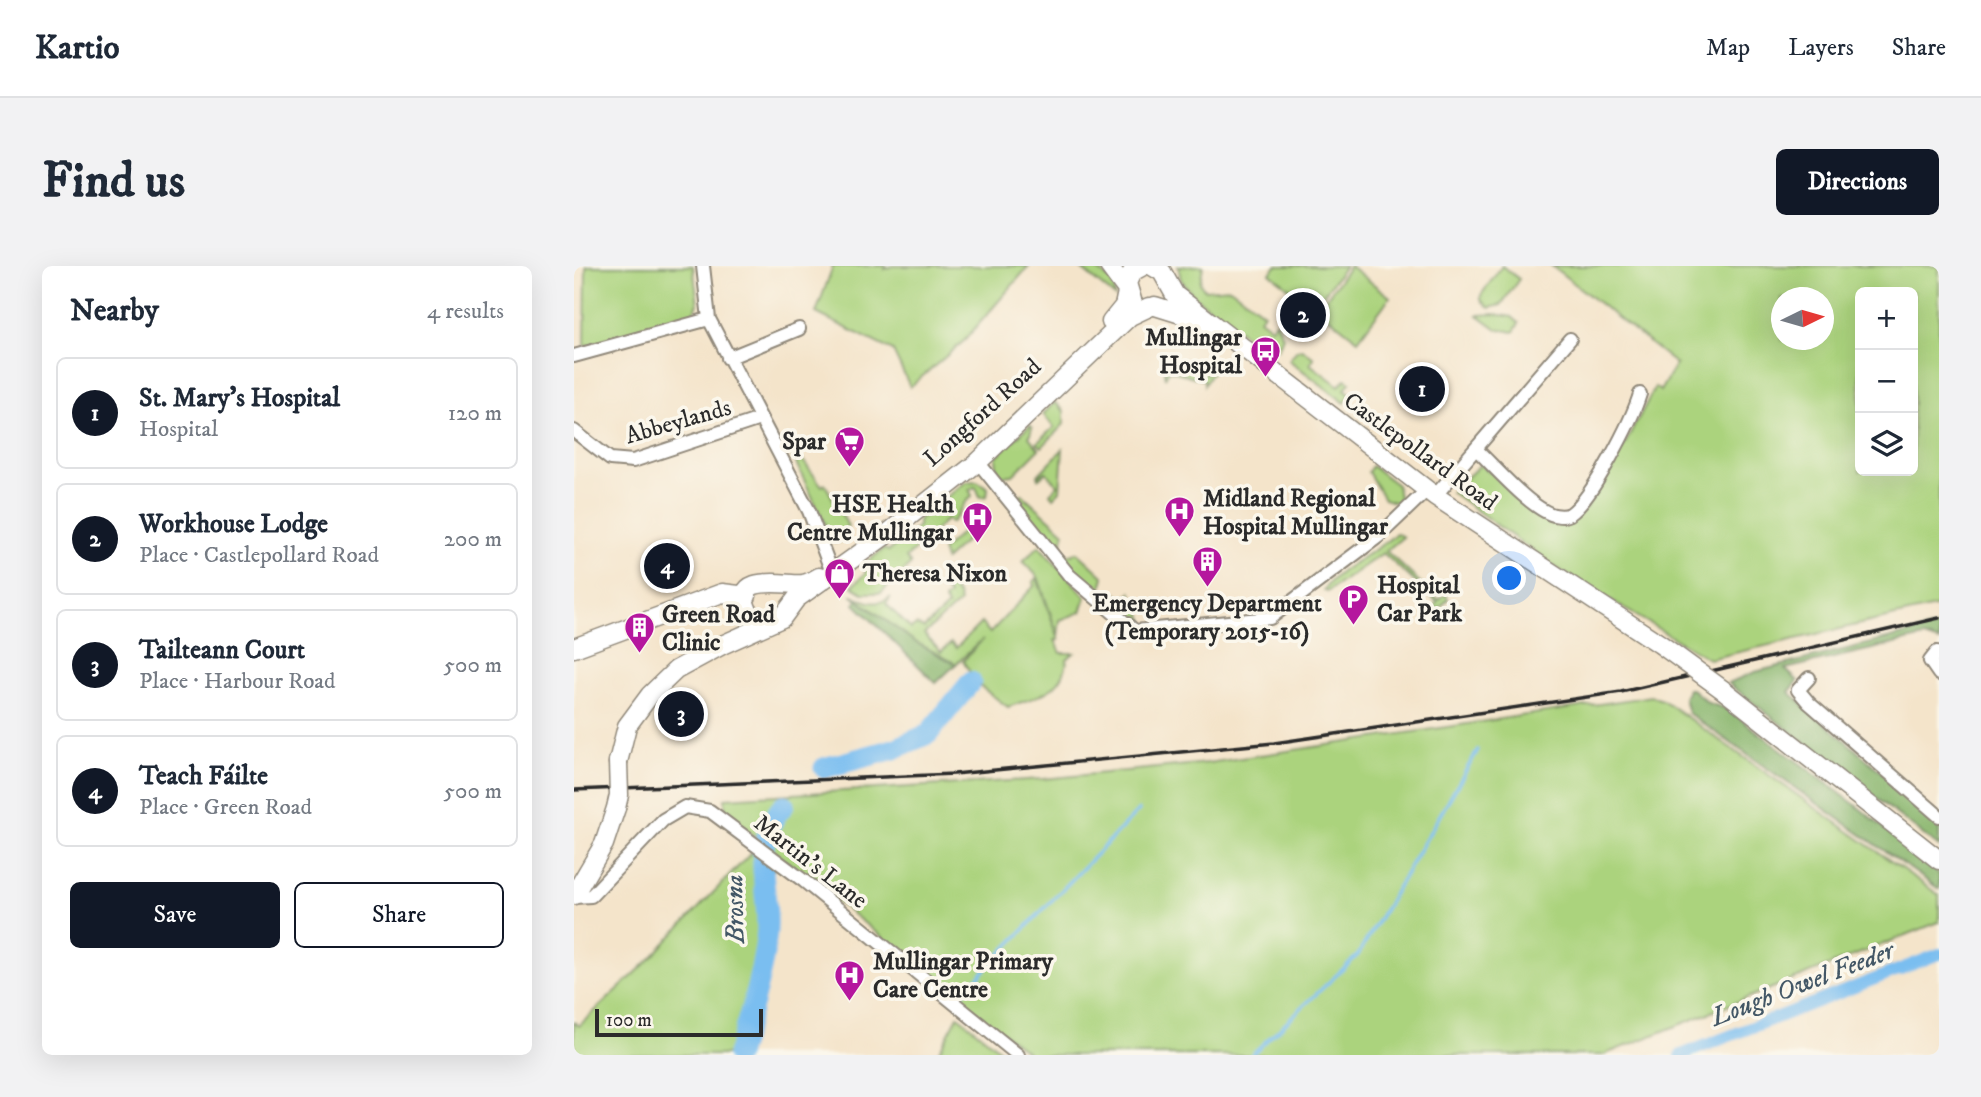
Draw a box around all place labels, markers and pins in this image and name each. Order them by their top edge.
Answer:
pin: 2 [1280,289,1326,341]
place label: Mullingar Hospital [1145,323,1243,381]
bus stop icon: Mullingar Hospital [1248,334,1282,378]
pin: 1 [1399,363,1445,415]
supermarket icon: Spar [832,424,866,468]
place label: Spar [782,427,827,457]
place label: Midland Regional Hospital Mullingar [1203,484,1389,542]
place label: HSE Health Centre Mullingar [787,490,955,548]
hospital icon: Midland Regional Hospital Mullingar [1163,495,1197,539]
hospital icon: HSE Health Centre Mullingar [960,501,994,545]
pin: 4 [644,540,690,592]
building icon: Emergency Department (Temporary 2015-16) [1190,544,1224,588]
shop icon: Theresa Nixon [823,556,857,600]
place label: Theresa Nixon [862,559,1007,589]
place label: Hospital Car Park [1377,571,1463,629]
parking icon: Hospital Car Park [1337,582,1371,626]
place label: Emergency Department (Temporary 2015-16) [1092,589,1322,647]
place label: Green Road Clinic [662,600,776,658]
building icon: Green Road Clinic [622,611,656,655]
pin: 3 [658,688,704,740]
place label: Mullingar Primary Care Centre [873,947,1053,1005]
hospital icon: Mullingar Primary Care Centre [833,958,867,1002]

